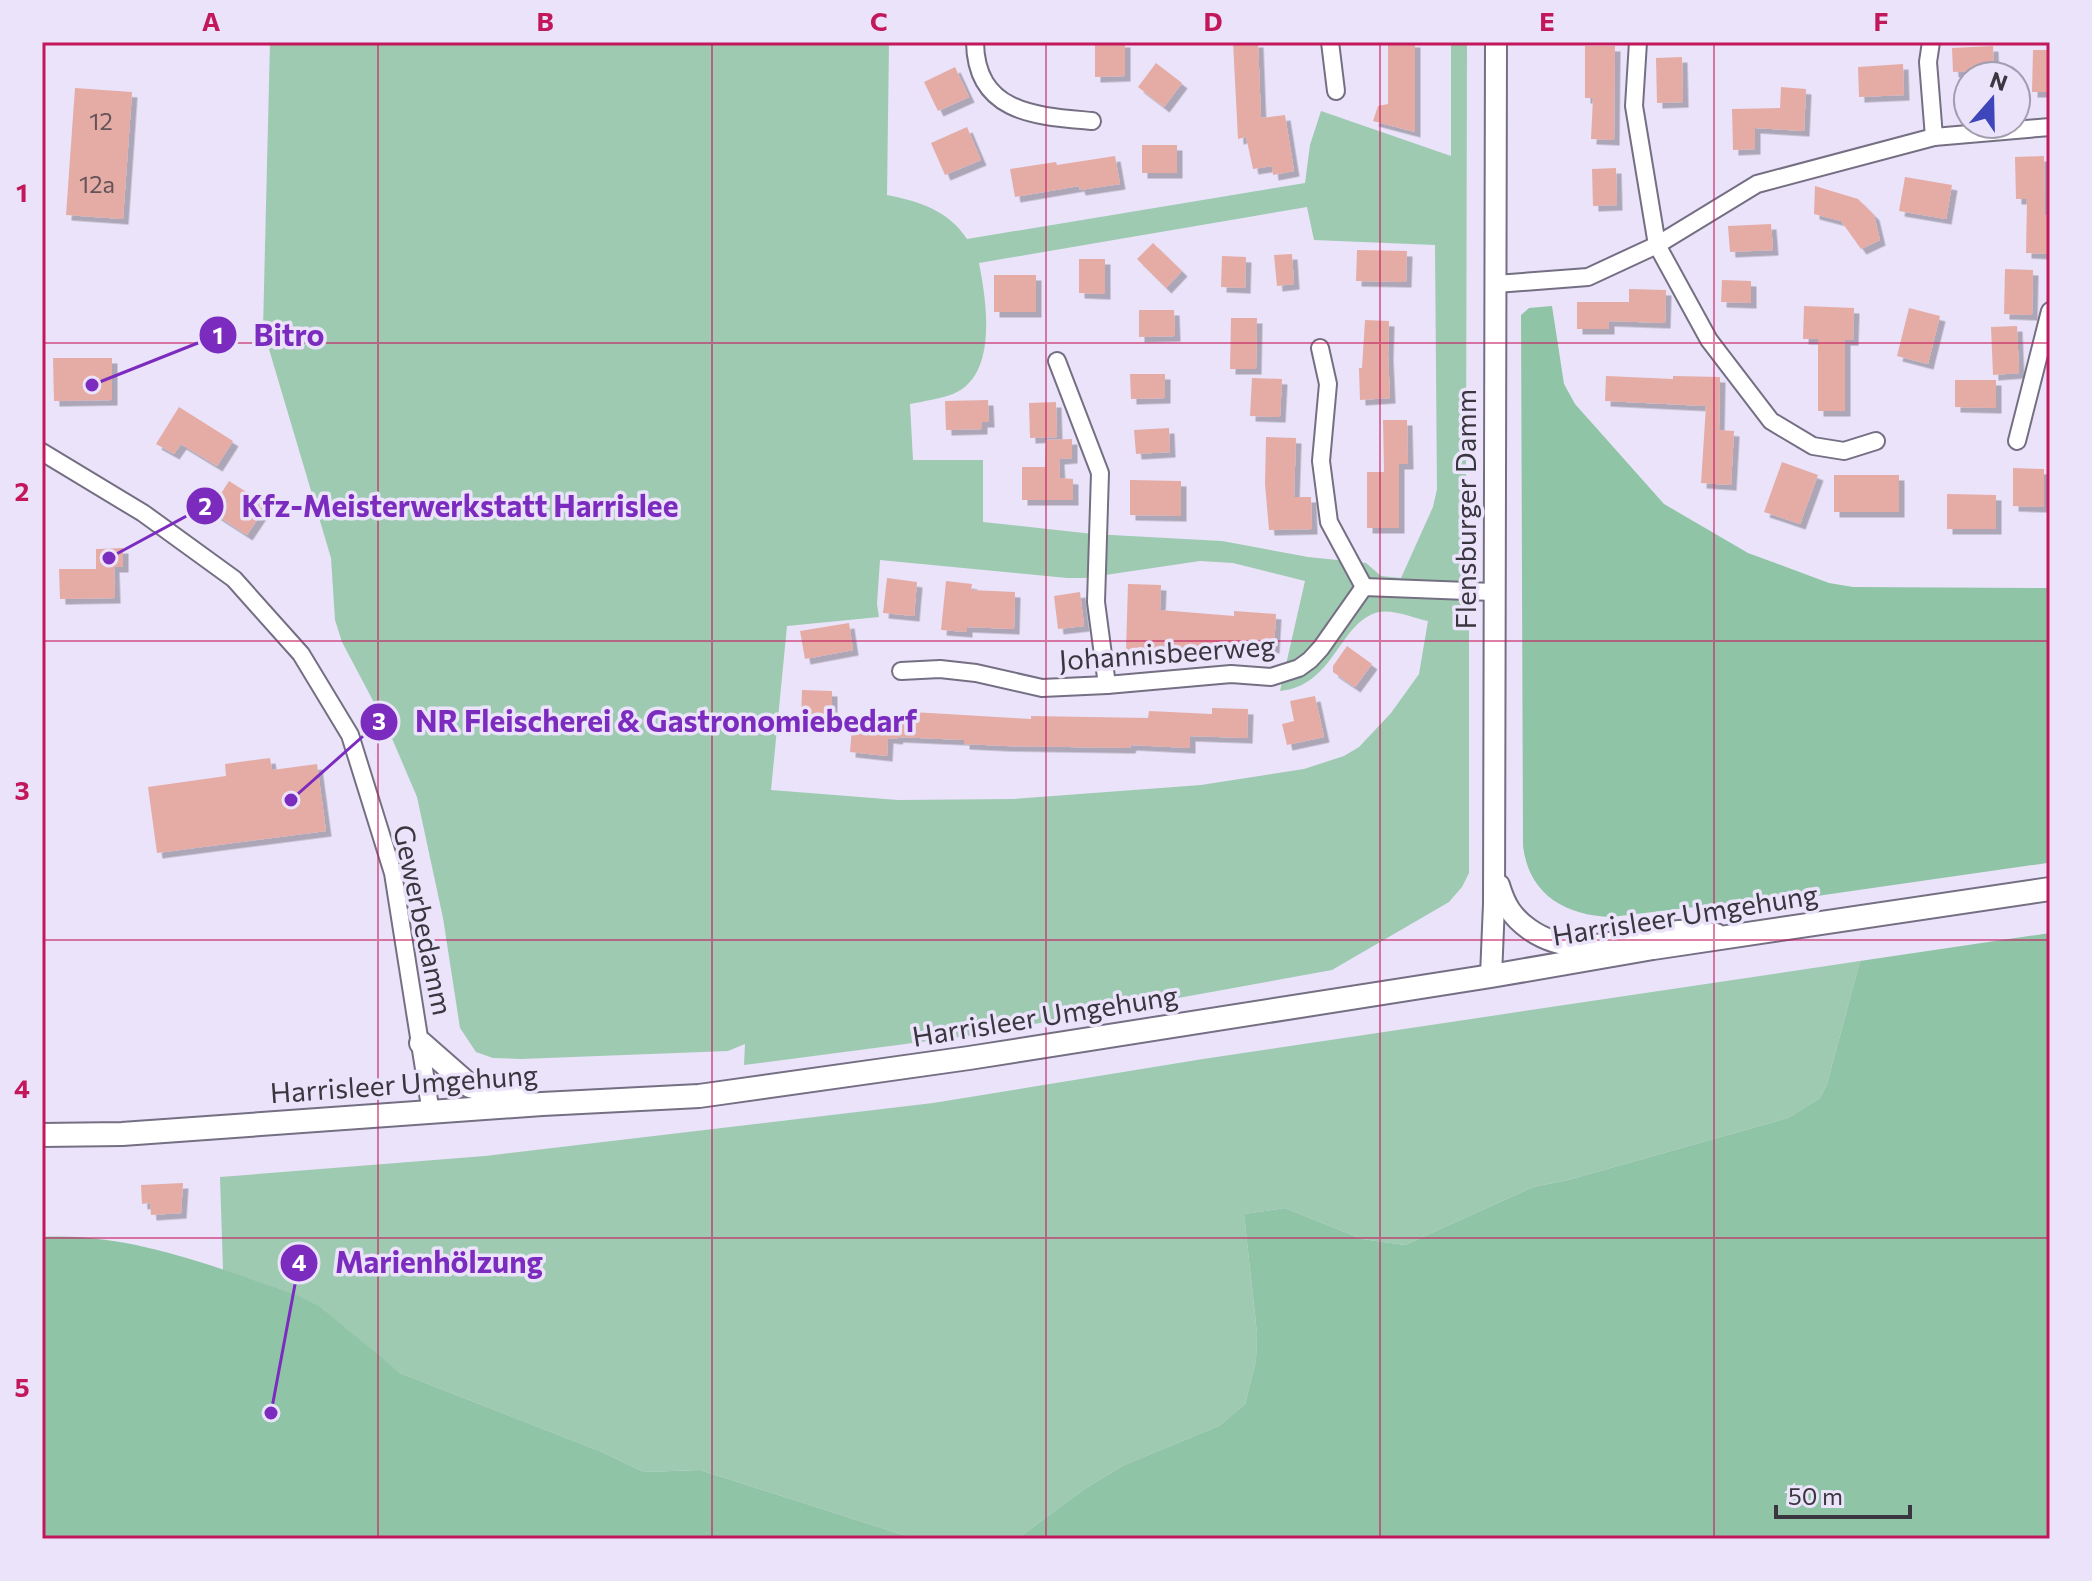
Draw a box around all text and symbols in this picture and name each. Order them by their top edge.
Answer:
text: A [202,5,221,36]
text: B [536,5,554,36]
text: C [870,5,888,36]
text: D [1203,5,1223,36]
text: E [1539,5,1555,36]
text: F [1873,5,1889,36]
north arrow [1952,60,2032,140]
text: N [1987,65,2011,96]
house number: 12 [89,106,113,135]
house number: 12a [79,169,115,198]
text: 1 [16,176,28,207]
callout: Bitro [198,308,341,362]
text: Bitro [254,315,324,352]
text: 1 [213,320,223,349]
street label: Flensburger Damm [1448,389,1482,629]
text: 2 [15,475,29,506]
callout: Kfz-Meisterwerkstatt Harrislee [185,479,694,533]
text: Kfz-Meisterwerkstatt Harrislee [242,486,678,523]
text: 2 [198,491,212,520]
street label: Johannisbeerweg [1058,627,1276,677]
callout: NR Fleischerei & Gastronomiebedarf [359,695,933,749]
text: NR Fleischerei & Gastronomiebedarf [415,701,918,738]
text: 3 [372,706,386,735]
text: 3 [14,774,30,805]
street label: Gewerbedamm [387,821,461,1018]
street label: Harrisleer Umgehung [1550,876,1820,952]
street label: Harrisleer Umgehung [910,977,1180,1053]
street label: Harrisleer Umgehung [269,1057,539,1109]
text: 4 [14,1072,30,1103]
callout: Marienhölzung [279,1236,559,1290]
text: Marienhölzung [335,1242,543,1279]
text: 4 [292,1247,307,1276]
text: 5 [14,1371,30,1402]
scale bar [1776,1469,1910,1519]
text: 50 m [1788,1481,1843,1510]

